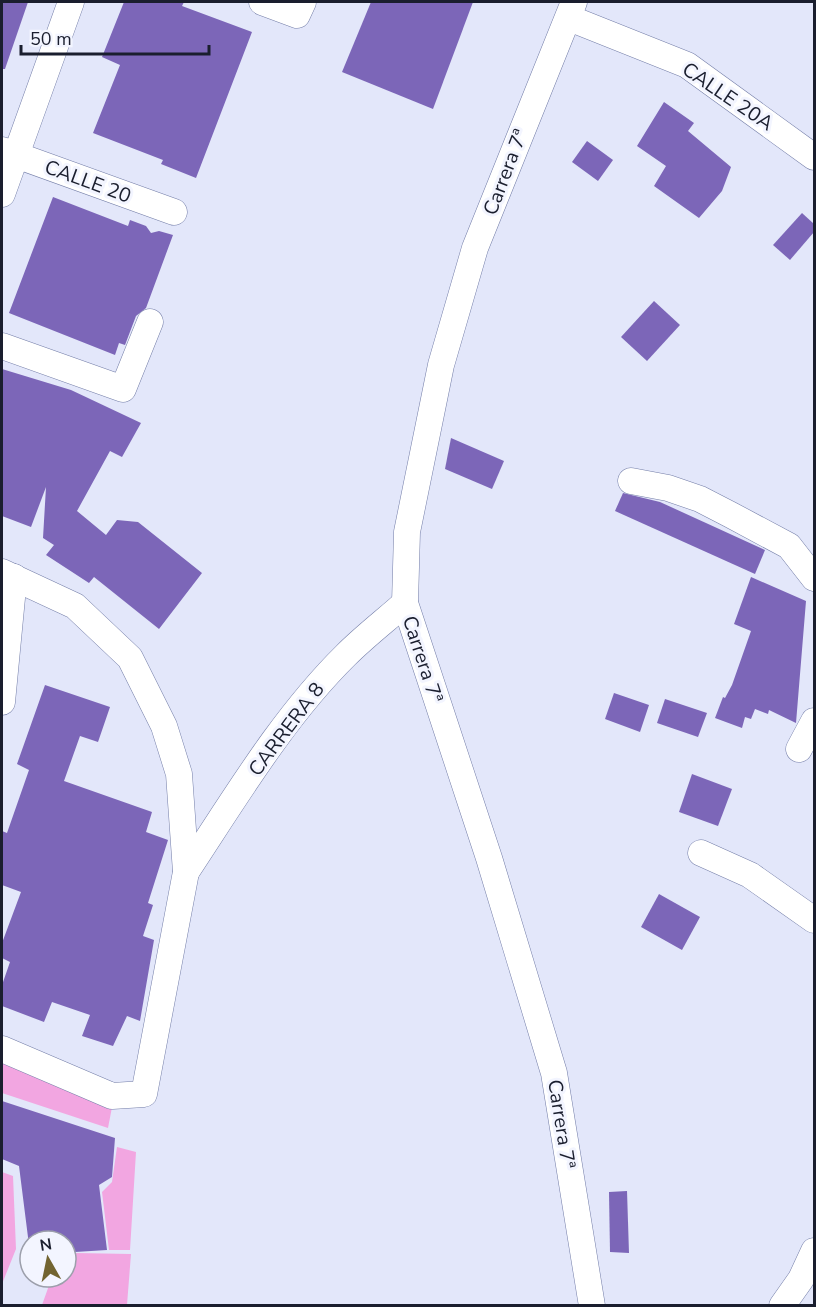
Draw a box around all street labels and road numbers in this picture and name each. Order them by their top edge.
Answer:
street label: CALLE 20A [677,56,779,137]
street label: Carrera 7ª [477,125,534,219]
street label: CALLE 20 [41,153,135,210]
street label: Carrera 7ª [396,612,449,706]
street label: CARRERA 8 [242,677,331,782]
street label: Carrera 7ª [541,1078,582,1171]

